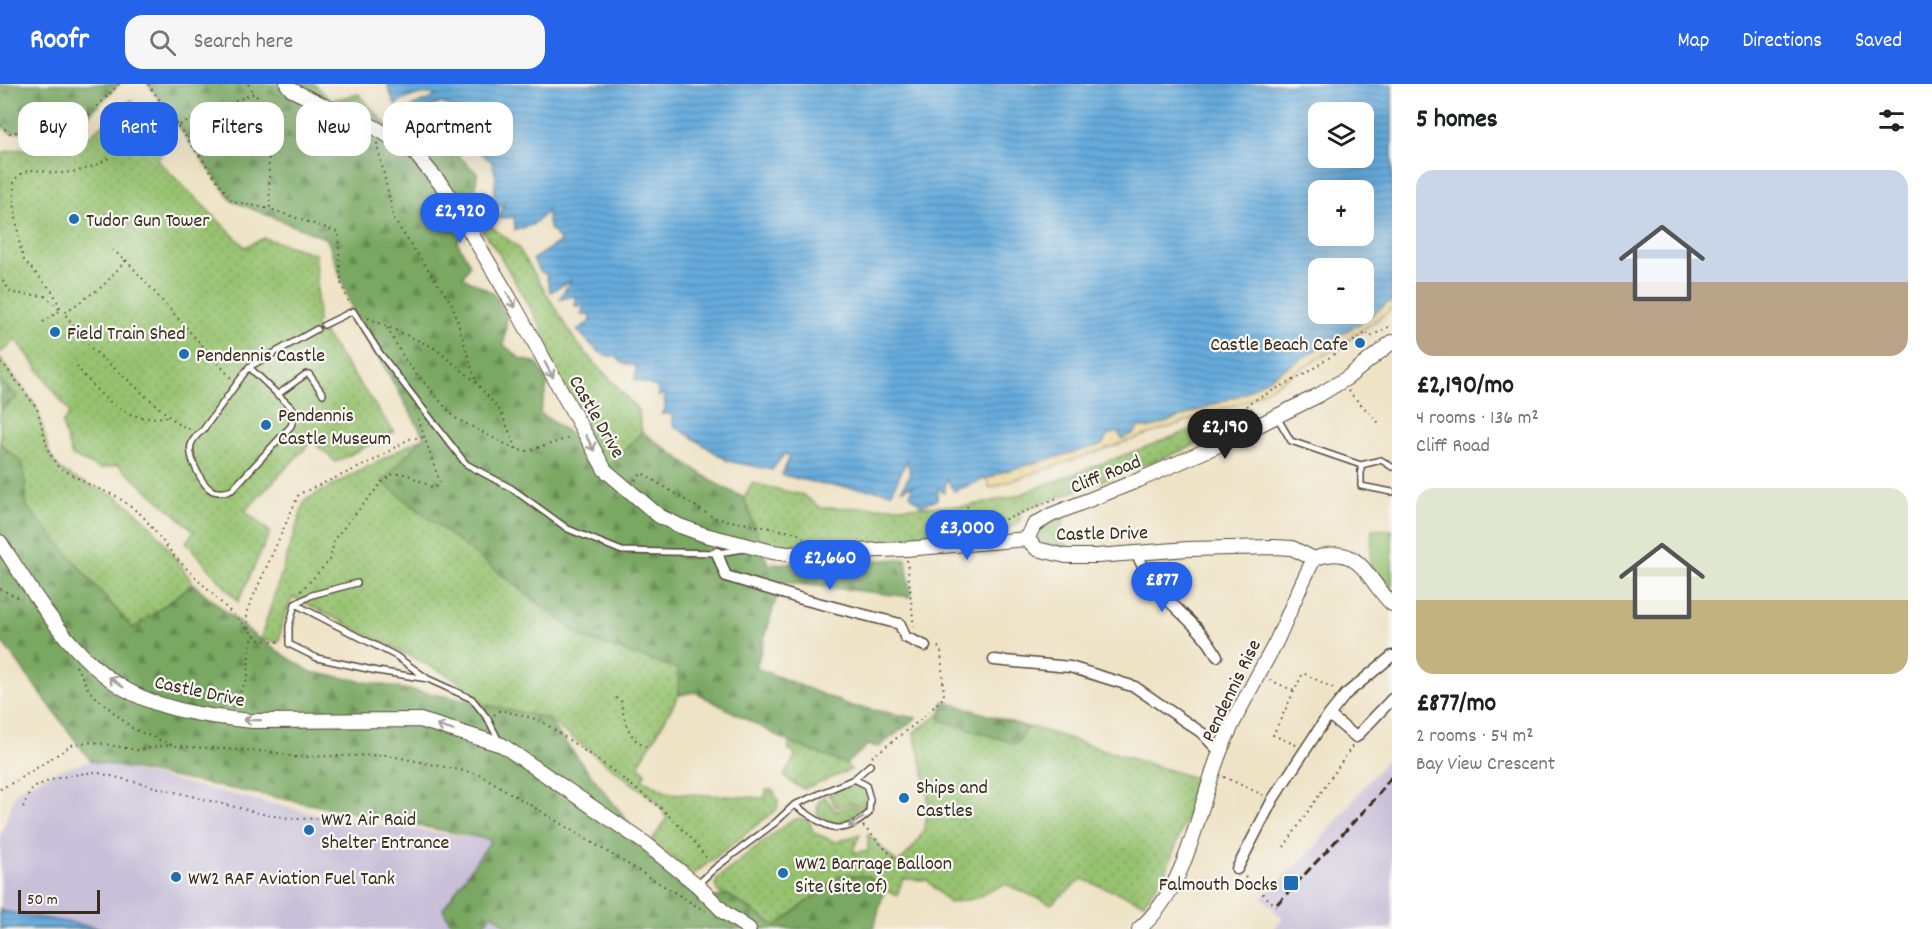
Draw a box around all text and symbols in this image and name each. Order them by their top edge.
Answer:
search box [125,15,545,69]
text: Roofr [30,22,89,62]
icon: search [146,26,179,59]
text: Search here [194,27,293,58]
text: Map [1678,27,1709,57]
text: Directions [1742,27,1822,57]
text: Saved [1855,27,1902,57]
chip: Buy [18,102,88,156]
chip: Rent [100,102,178,156]
chip: Filters [190,102,284,156]
chip: New [296,102,371,156]
chip: Apartment [383,102,513,156]
map controls [1308,102,1374,324]
button: layers [1308,102,1374,168]
text: 5 homes [1416,102,1498,139]
icon: filters [1875,104,1908,137]
button: + [1308,180,1374,246]
pin: £2,920 [411,193,509,244]
text: £2,920 [434,198,486,226]
place label: Tudor Gun Tower [86,208,210,236]
icon: home [1608,209,1716,317]
marker: Tudor Gun Tower [67,212,81,226]
button: − [1308,258,1374,324]
one-way arrow [506,291,517,309]
place label: Field Train Shed [67,321,186,349]
marker: Field Train Shed [48,325,62,339]
place label: Castle Beach Cafe [1210,332,1348,360]
marker: Castle Beach Cafe [1353,336,1367,350]
place label: Pendennis Castle [196,343,325,371]
marker: Pendennis Castle [177,347,191,361]
one-way arrow [544,362,556,379]
text: £2,190/mo [1416,368,1514,405]
street label: Castle Drive [560,371,631,464]
place label: Pendennis Castle Museum [278,403,391,454]
text: 4 rooms · 136 m² [1416,405,1539,433]
pin: £2,190 [1176,409,1274,460]
text: £2,190 [1202,414,1248,442]
marker: Pendennis Castle Museum [259,418,273,432]
one-way arrow [585,433,596,451]
text: Cliff Road [1416,433,1490,461]
street label: Cliff Road [1067,449,1146,503]
pin: £3,000 [918,510,1016,561]
text: £3,000 [939,515,995,543]
street label: Castle Drive [1056,520,1148,550]
icon: home [1608,527,1716,635]
pin: £2,660 [781,540,879,591]
text: £2,660 [803,545,857,573]
pin: £877 [1126,562,1198,613]
text: £877 [1145,567,1179,595]
street label: Pendennis Rise [1196,635,1270,747]
street label: Castle Drive [152,670,247,716]
one-way arrow [108,676,124,688]
text: £877/mo [1416,686,1496,723]
one-way arrow [242,715,262,726]
one-way arrow [436,722,455,733]
text: 2 rooms · 54 m² [1416,723,1534,751]
text: Bay View Crescent [1416,751,1555,779]
place label: Ships and Castles [916,775,988,826]
marker: Ships and Castles [897,791,911,805]
place label: WW2 Air Raid Shelter Entrance [321,807,449,858]
one-way arrow [847,816,864,829]
marker: WW2 Air Raid Shelter Entrance [302,823,316,837]
place label: WW2 Barrage Balloon Site (site of) [795,851,952,902]
place label: WW2 RAF Aviation Fuel Tank [188,866,395,894]
marker: WW2 Barrage Balloon Site (site of) [776,866,790,880]
marker: WW2 RAF Aviation Fuel Tank [169,870,183,884]
place label: Falmouth Docks [1159,872,1278,900]
marker: Falmouth Docks [1282,874,1300,892]
scale bar [18,887,100,914]
text: 50 m [27,889,58,912]

